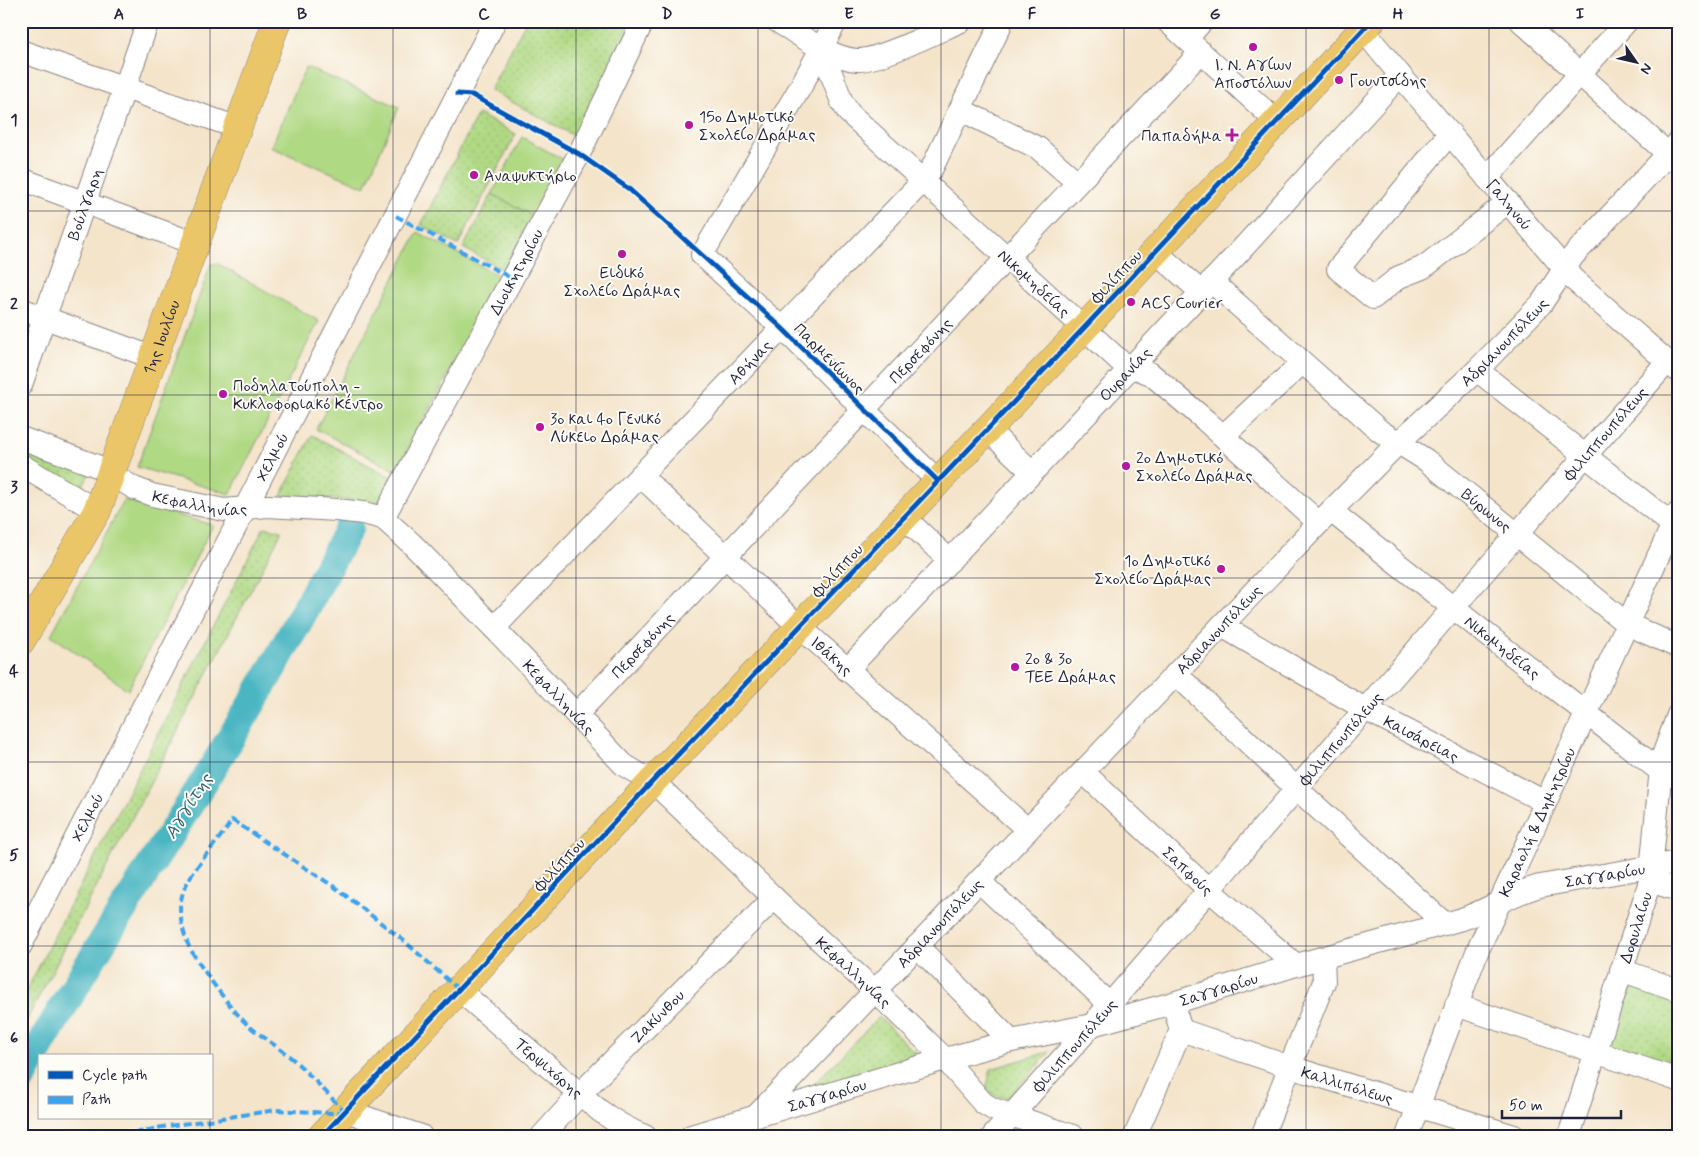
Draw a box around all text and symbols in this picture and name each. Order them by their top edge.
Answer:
text: A [114,4,124,25]
text: B [297,4,307,25]
text: C [478,4,490,25]
text: D [661,4,673,25]
text: E [844,4,854,25]
text: F [1028,4,1037,25]
text: G [1210,4,1221,25]
text: H [1393,4,1404,25]
text: I [1576,4,1585,25]
north arrow [1612,38,1662,88]
marker: Ι. Ν. Αγίων Αποστόλων [1247,41,1259,53]
place label: Ι. Ν. Αγίων Αποστόλων [1214,55,1292,94]
text: N [1636,60,1656,78]
place label: Γουντσίδης [1349,71,1427,92]
marker: Γουντσίδης [1333,74,1345,86]
place label: 15ο Δημοτικό Σχολείο Δράμας [699,107,816,146]
text: 1 [10,110,18,131]
marker: 15ο Δημοτικό Σχολείο Δράμας [683,119,695,131]
place label: Παπαδήμα [1141,126,1222,147]
marker: Παπαδήμα [1226,129,1238,141]
street label: Βούλγαρη [63,165,108,243]
place label: Αναψυκτήριο [484,166,577,187]
marker: Αναψυκτήριο [468,169,480,181]
street label: Γαληνού [1481,175,1536,235]
street label: Διοικητηρίου [485,226,549,319]
street label: Νικομηδείας [993,245,1074,322]
street label: Φιλίππου [1086,246,1147,309]
marker: Ειδικό Σχολείο Δράμας [616,248,628,260]
place label: Ειδικό Σχολείο Δράμας [564,263,680,302]
place label: ACS Courier [1141,293,1223,314]
text: 2 [10,294,18,315]
street label: Αδριανουπόλεως [1457,295,1554,392]
marker: ACS Courier [1125,296,1137,308]
street label: 1ης Ιουλίου [139,297,186,378]
street label: Περσεφόνης [885,314,957,389]
street label: Παρμενίωνος [789,319,869,399]
street label: Αθήνας [724,336,777,390]
street label: Ουρανίας [1095,343,1157,407]
place label: Ποδηλατούπολη - Κυκλοφοριακό Κέντρο [233,376,383,415]
street label: Φιλιππουπόλεως [1559,383,1653,486]
marker: Ποδηλατούπολη - Κυκλοφοριακό Κέντρο [217,388,229,400]
place label: 3ο και 4ο Γενικό Λύκειο Δράμας [550,409,661,448]
marker: 3ο και 4ο Γενικό Λύκειο Δράμας [534,421,546,433]
street label: Χελμού [252,429,294,485]
place label: 2ο Δημοτικό Σχολείο Δράμας [1136,448,1253,487]
marker: 2ο Δημοτικό Σχολείο Δράμας [1120,460,1132,472]
text: 3 [10,477,18,498]
street label: Βύρωνος [1456,484,1516,538]
street label: Κεφαλληνίας [150,486,248,522]
street label: Φιλίππου [807,540,868,603]
place label: 1ο Δημοτικό Σχολείο Δράμας [1094,551,1211,590]
marker: 1ο Δημοτικό Σχολείο Δράμας [1215,563,1227,575]
street label: Αδριανουπόλεως [1172,581,1267,679]
street label: Περσεφόνης [607,608,679,683]
street label: Νικομηδείας [1459,612,1544,685]
street label: Ιθάκης [805,632,856,681]
place label: 2ο & 3ο ΤΕΕ Δράμας [1025,649,1116,688]
street label: Κεφαλληνίας [517,656,599,740]
text: 4 [9,661,19,682]
marker: 2ο & 3ο ΤΕΕ Δράμας [1009,661,1021,673]
street label: Φιλιππουπόλεως [1294,688,1388,791]
street label: Καισάρειας [1380,711,1462,768]
street label: Καραολή & Δημητρίου [1495,744,1581,901]
water label: Αγγίτης [159,768,219,844]
street label: Χελμού [67,790,109,846]
street label: Φιλίππου [529,834,590,897]
street label: Σαπφούς [1157,842,1217,901]
text: 5 [9,845,19,866]
street label: Σαγγαρίου [1563,859,1647,893]
street label: Αδριανουπόλεως [893,874,988,973]
street label: Δορυλαίου [1616,890,1658,966]
street label: Κεφαλληνίας [811,933,895,1013]
street label: Σαγγαρίου [1177,968,1261,1012]
street label: Ζακύνθου [626,986,690,1049]
street label: Φιλιππουπόλεως [1028,995,1122,1098]
text: 6 [10,1028,18,1049]
street label: Τερψιχόρης [510,1034,587,1104]
legend [38,1054,212,1120]
street label: Καλλιπόλεως [1298,1062,1395,1110]
text: Cycle path [82,1066,147,1086]
street label: Σαγγαρίου [786,1074,869,1118]
scale bar [1502,1087,1620,1119]
text: Path [82,1090,111,1110]
text: 50 m [1509,1096,1543,1116]

